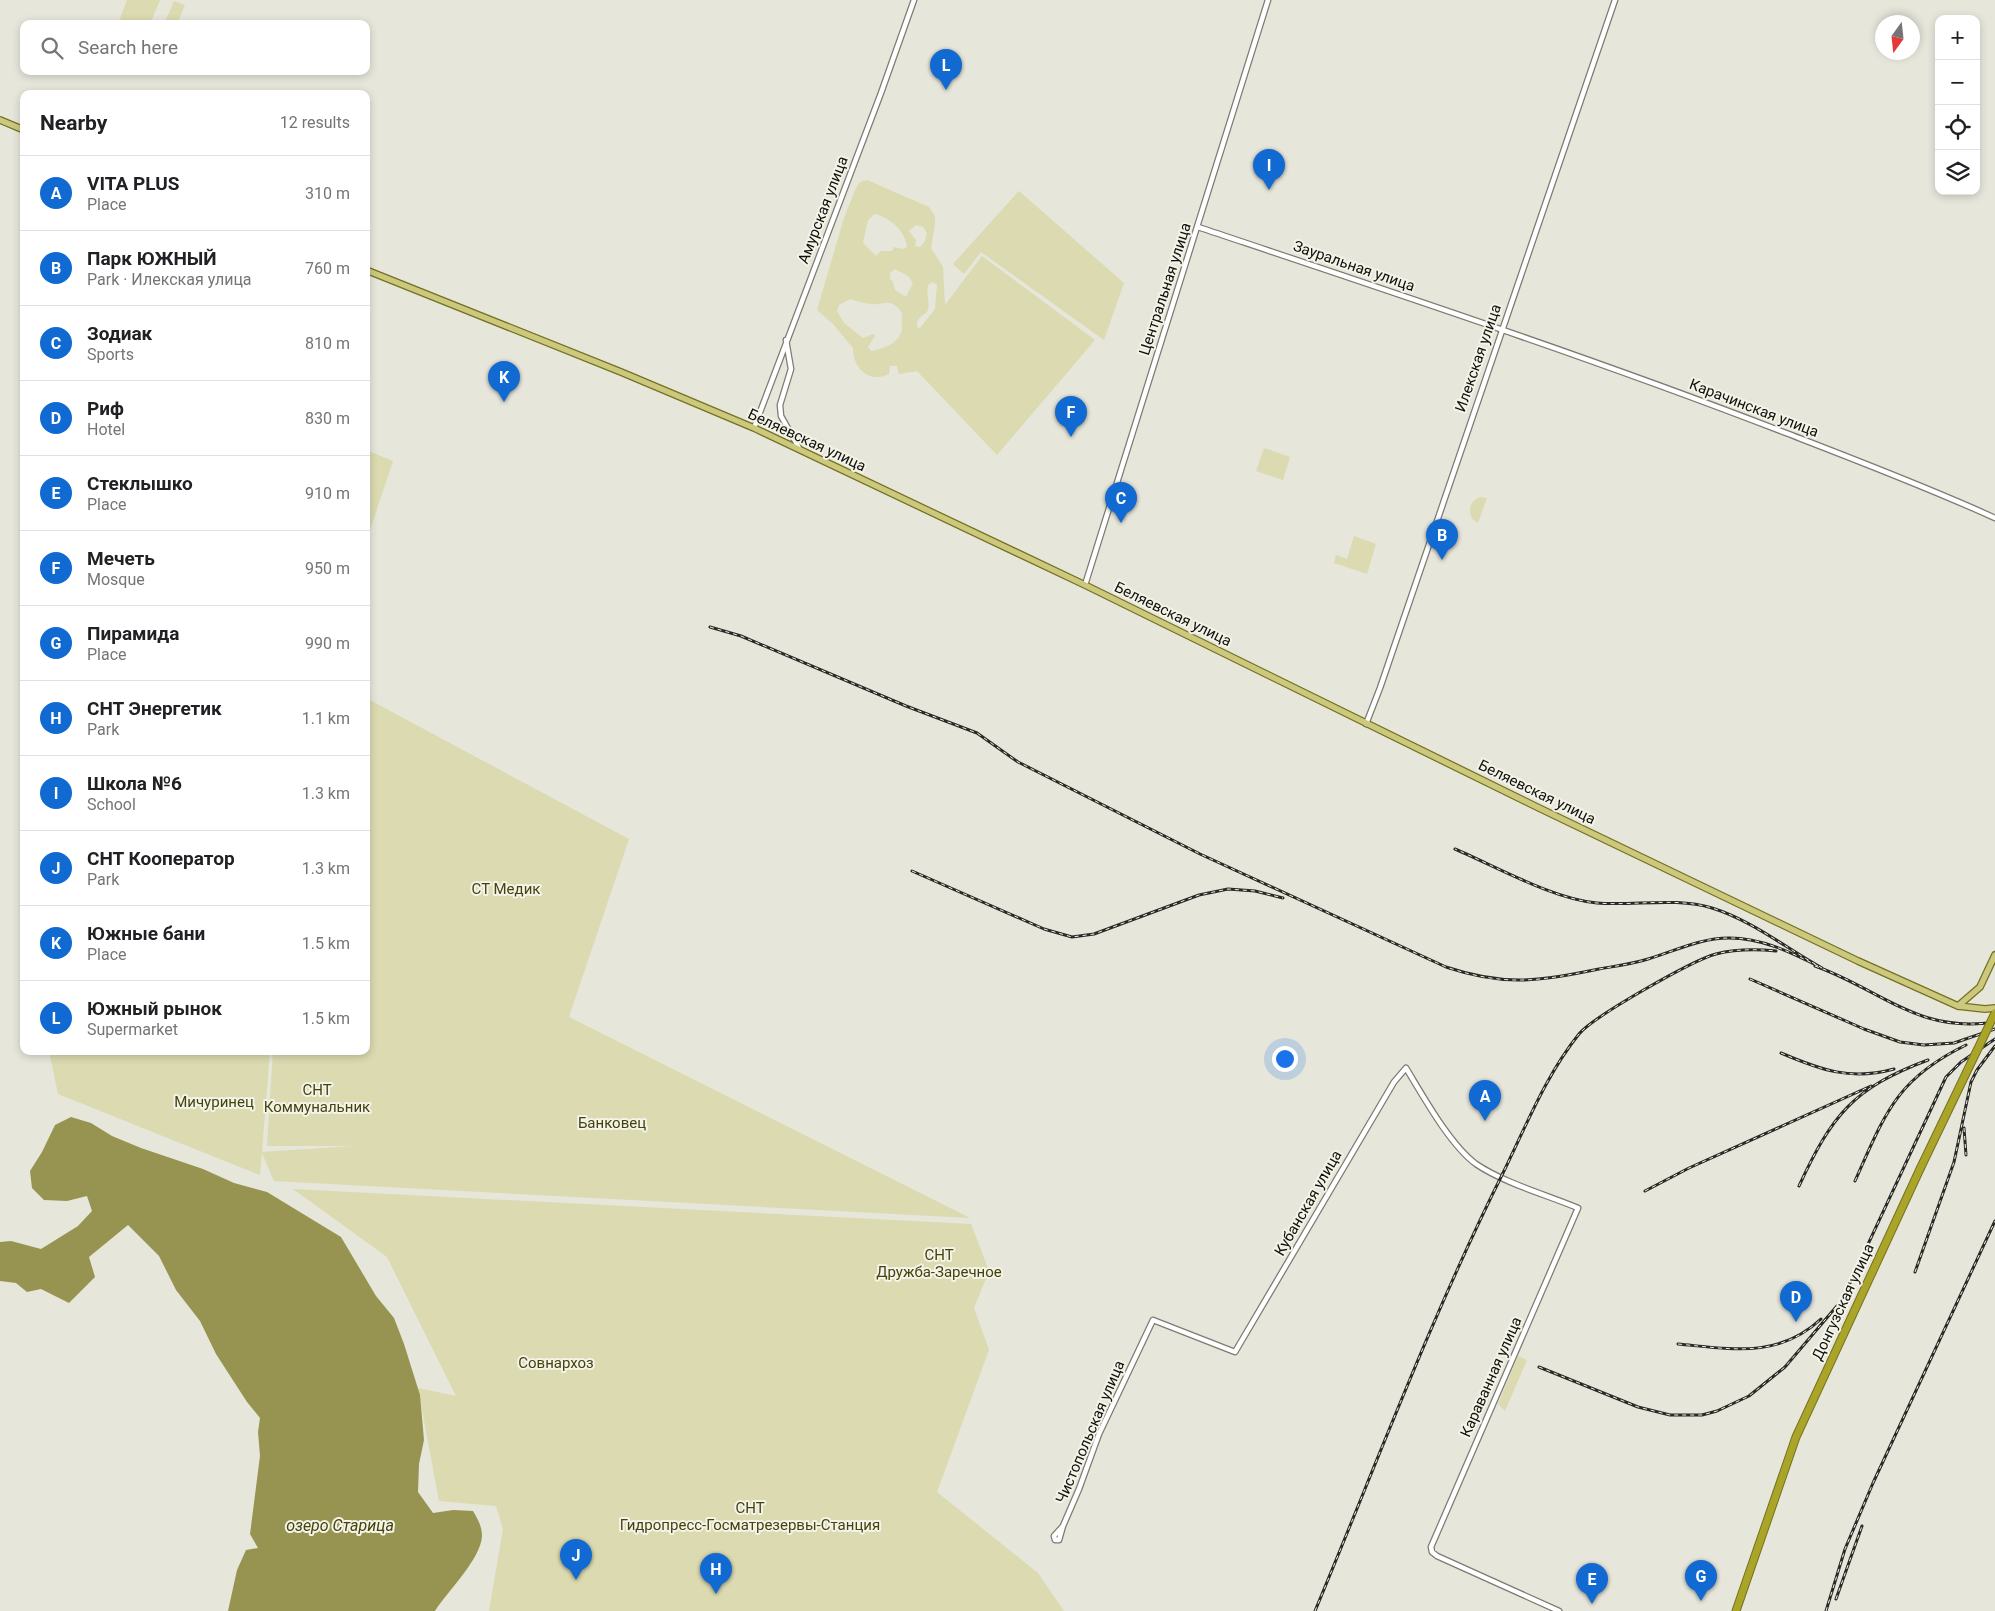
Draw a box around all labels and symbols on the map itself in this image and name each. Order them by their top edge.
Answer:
north arrow [1875,15,1920,60]
pin: L [930,49,962,90]
pin: I [1253,149,1285,190]
street label: Амурская улица [794,154,852,266]
street label: Центральная улица [1135,221,1195,357]
street label: Зауральная улица [1291,237,1417,295]
street label: Илекская улица [1451,302,1505,414]
pin: K [488,361,520,402]
street label: Карачинская улица [1687,375,1821,441]
pin: F [1055,396,1087,437]
street label: Беляевская улица [745,405,869,475]
pin: C [1105,482,1137,523]
pin: B [1426,519,1458,560]
street label: Беляевская улица [1111,578,1235,650]
street label: Беляевская улица [1475,756,1599,828]
park label: СТ Медик [472,880,540,898]
your location [1272,1046,1298,1072]
pin: A [1469,1080,1501,1121]
park label: СНТ Коммунальник [264,1081,370,1116]
park label: Мичуринец [174,1093,254,1111]
park label: Банковец [578,1114,646,1132]
street label: Кубанская улица [1271,1147,1345,1259]
street label: Донгузская улица [1808,1241,1878,1363]
park label: СНТ Дружба-Заречное [876,1246,1002,1281]
pin: D [1780,1281,1812,1322]
street label: Караванная улица [1456,1314,1526,1440]
park label: Совнархоз [518,1354,594,1372]
street label: Чистопольская улица [1052,1358,1128,1506]
park label: СНТ Гидропресс-Госматрезервы-Станция [620,1499,880,1534]
water label: озеро Старица [286,1516,394,1535]
pin: J [560,1539,592,1580]
pin: H [700,1553,732,1594]
pin: G [1685,1560,1717,1601]
pin: E [1576,1563,1608,1604]

